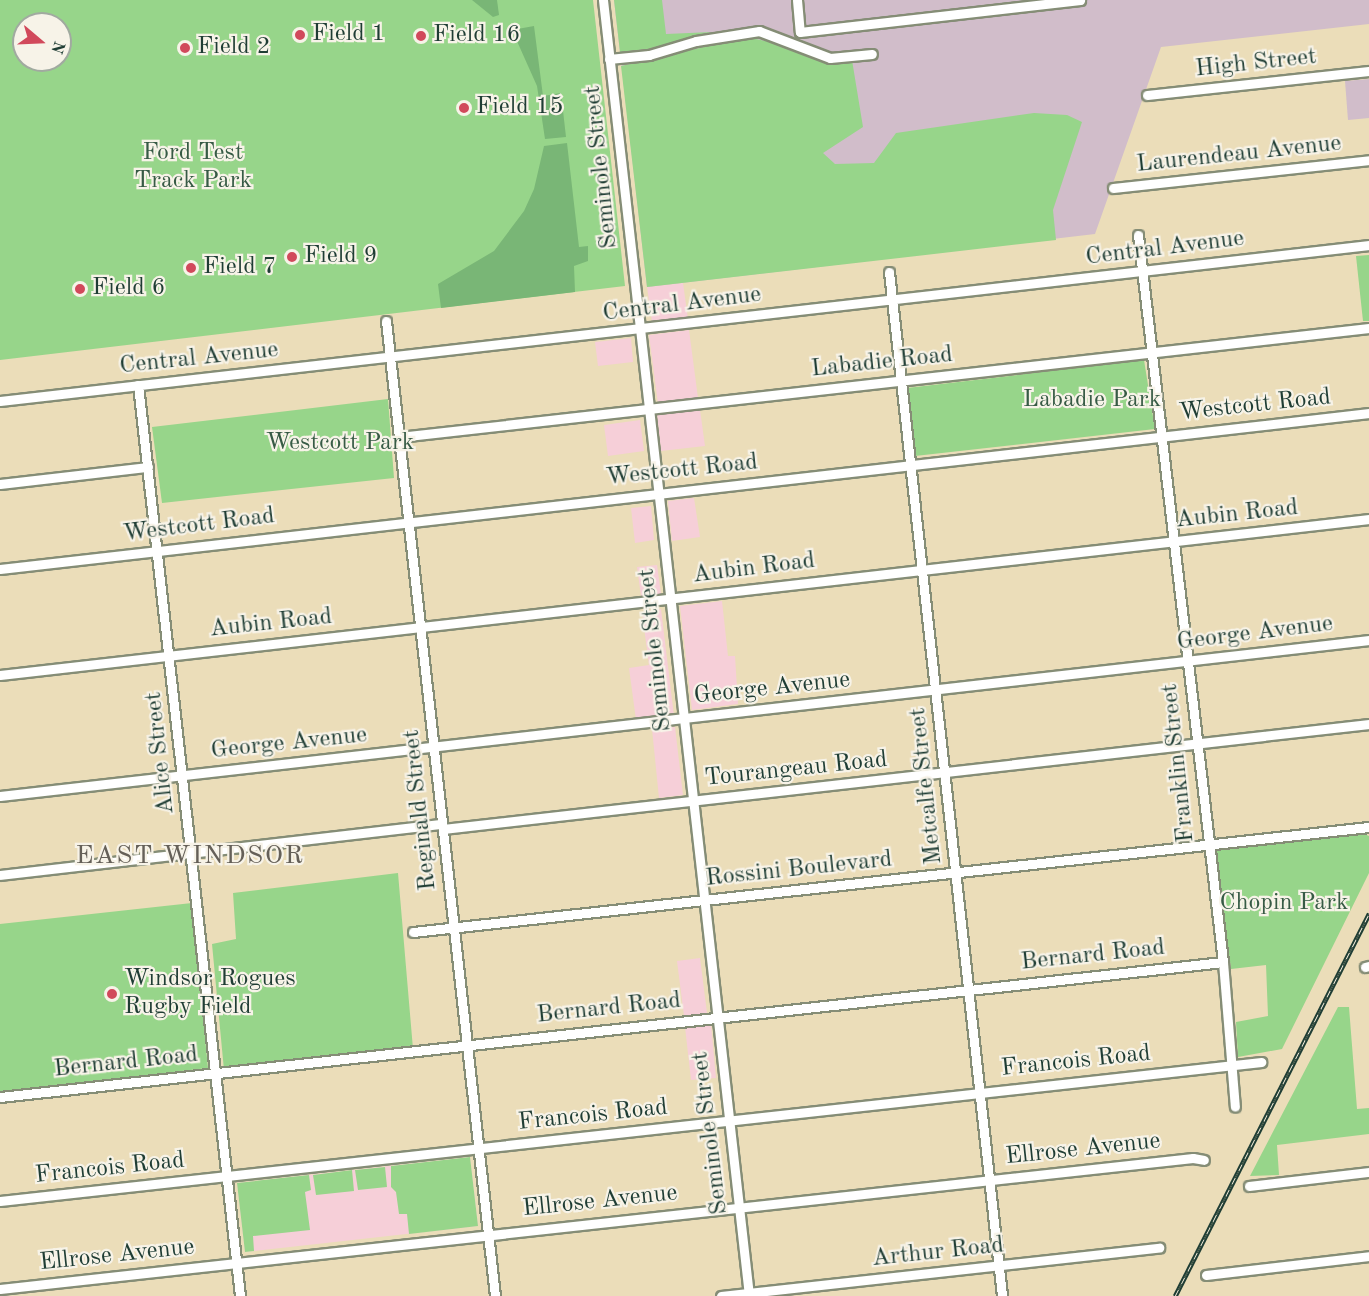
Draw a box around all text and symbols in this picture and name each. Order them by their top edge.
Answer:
north arrow [12,12,72,72]
place label: Field 1 [312,21,385,49]
place label: Field 16 [433,22,520,50]
marker: Field 1 [293,28,307,42]
marker: Field 16 [414,29,428,43]
place label: Field 2 [197,34,270,62]
text: N [48,39,67,56]
marker: Field 2 [178,41,192,55]
street label: High Street [1194,43,1318,85]
street label: Seminole Street [579,84,625,250]
place label: Field 15 [476,94,563,122]
marker: Field 15 [457,101,471,115]
street label: Laurendeau Avenue [1135,130,1343,180]
park label: Ford Test Track Park [134,140,252,196]
street label: Central Avenue [1084,225,1246,273]
place label: Field 9 [304,243,377,271]
marker: Field 9 [285,250,299,264]
place label: Field 7 [203,254,276,282]
marker: Field 7 [184,261,198,275]
place label: Field 6 [92,275,165,303]
street label: Central Avenue [601,281,763,329]
marker: Field 6 [73,282,87,296]
street label: Central Avenue [118,336,280,382]
street label: Labadie Road [810,341,954,385]
street label: Westcott Road [1178,384,1332,428]
park label: Labadie Park [1023,387,1161,415]
park label: Westcott Park [266,430,414,458]
street label: Westcott Road [605,449,759,493]
street label: Aubin Road [1174,494,1300,536]
street label: Westcott Road [122,502,276,550]
street label: Aubin Road [691,547,817,591]
street label: Seminole Street [633,567,679,733]
street label: Aubin Road [208,603,334,645]
street label: George Avenue [1175,610,1335,658]
street label: George Avenue [692,666,852,712]
street label: Franklin Street [1156,682,1202,844]
street label: Alice Street [140,690,182,816]
street label: Metcalfe Street [904,706,950,866]
street label: George Avenue [209,721,369,767]
street label: Reginald Street [398,728,444,892]
street label: Tourangeau Road [703,746,889,794]
district label: EAST WINDSOR [75,841,305,873]
street label: Rossini Boulevard [704,846,894,894]
park label: Chopin Park [1219,890,1349,918]
street label: Bernard Road [1019,934,1167,978]
place label: Windsor Rogues Rugby Field [124,966,296,1022]
marker: Windsor Rogues Rugby Field [105,987,119,1001]
street label: Bernard Road [535,987,683,1031]
street label: Francois Road [1000,1040,1152,1084]
street label: Bernard Road [52,1041,200,1085]
street label: Seminole Street [687,1050,735,1216]
street label: Francois Road [517,1094,669,1138]
street label: Ellrose Avenue [1004,1128,1162,1172]
street label: Francois Road [34,1147,186,1191]
street label: Ellrose Avenue [521,1180,679,1224]
street label: Arthur Road [871,1232,1005,1274]
street label: Ellrose Avenue [38,1234,196,1278]

